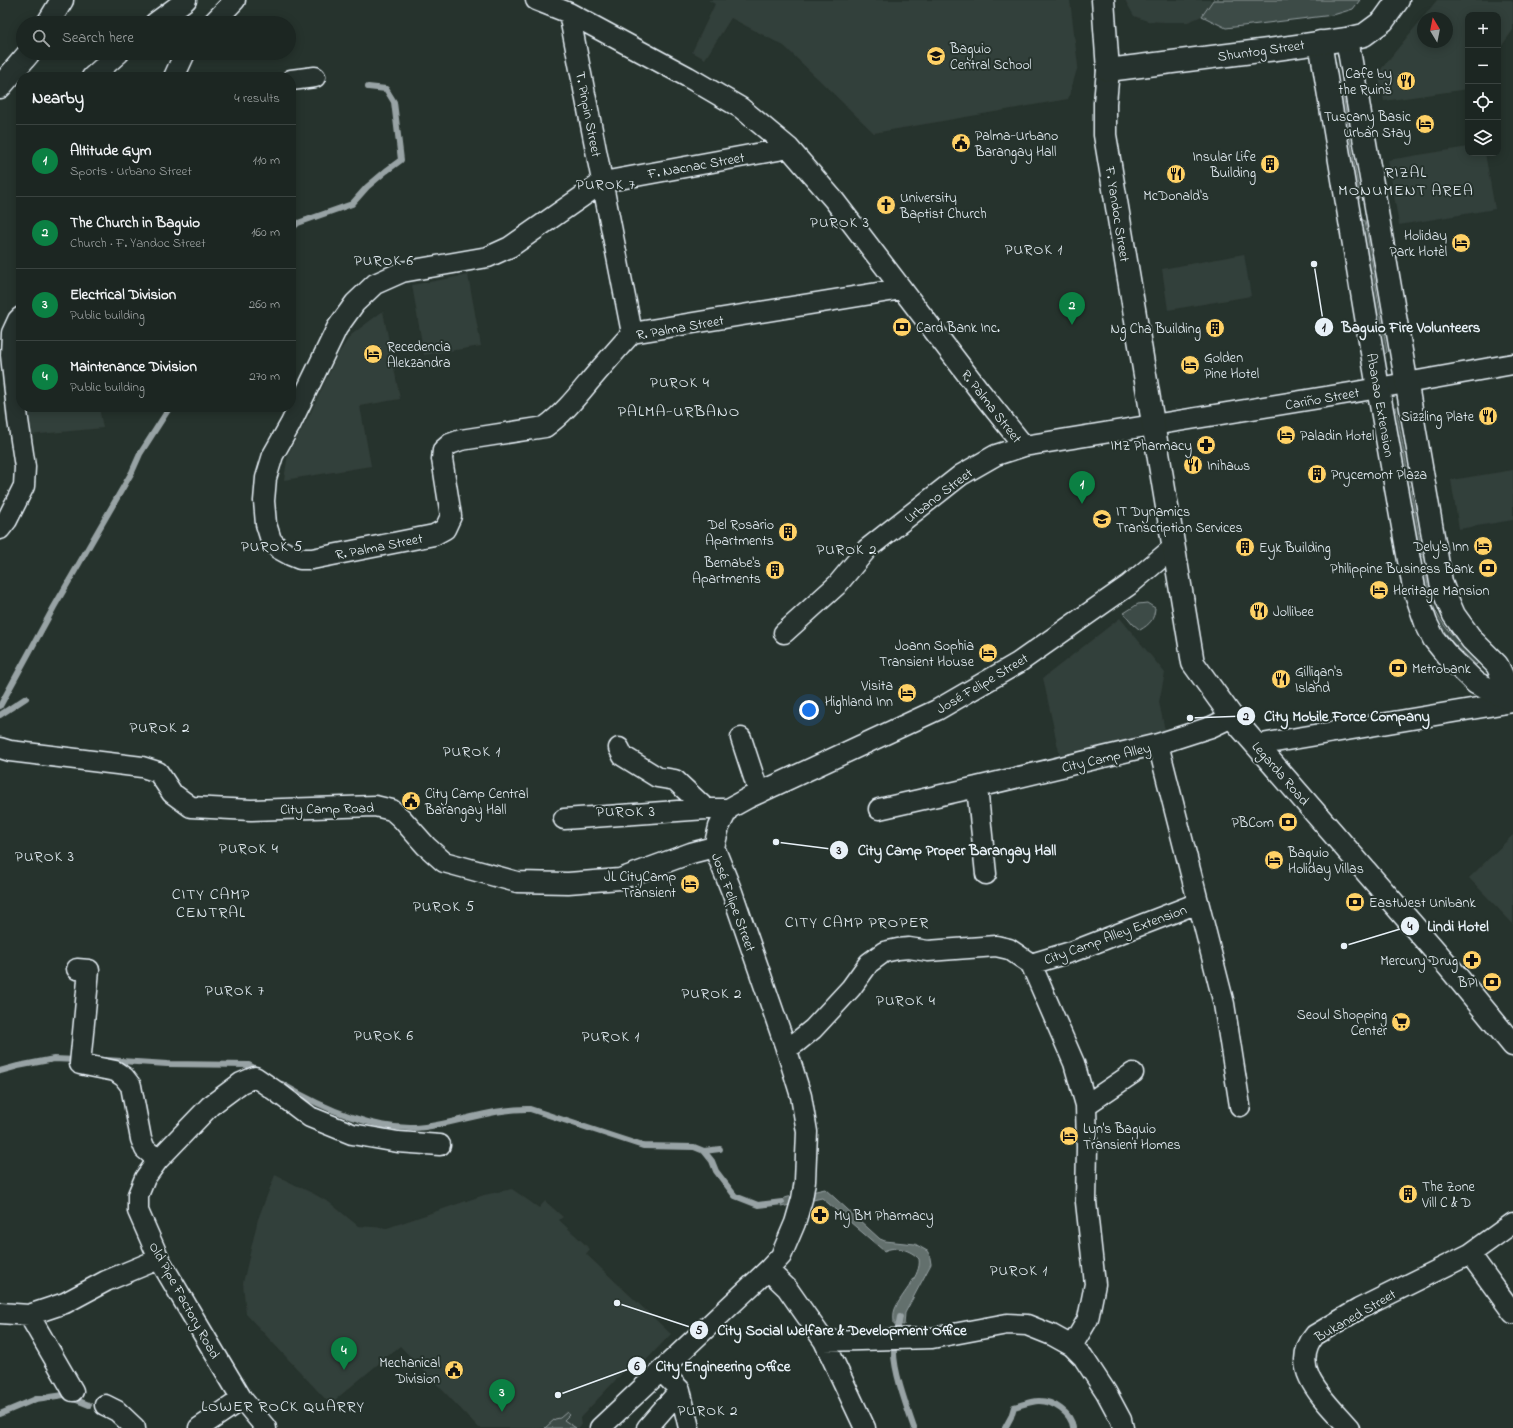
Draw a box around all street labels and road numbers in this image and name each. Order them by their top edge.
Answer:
street label: Shuntog Street [1216,35,1306,69]
street label: T. Pinpin Street [569,70,606,159]
street label: F. Nacnac Street [645,148,747,186]
street label: F. Yandoc Street [1098,164,1134,264]
street label: R. Palma Street [635,310,726,347]
street label: Abanao Extension [1360,352,1399,459]
street label: R. Palma Street [955,366,1027,448]
street label: Cariño Street [1283,383,1361,416]
street label: Urbano Street [900,463,978,529]
street label: R. Palma Street [334,529,425,566]
street label: José Felipe Street [933,648,1033,720]
street label: Legarda Road [1245,737,1314,811]
street label: City Camp Alley [1060,738,1153,780]
street label: City Camp Road [280,798,374,822]
street label: José Felipe Street [705,850,760,955]
street label: City Camp Alley Extension [1041,900,1190,972]
street label: Old Pipe Factory Road [142,1238,225,1364]
street label: Bukaned Street [1310,1284,1401,1349]

